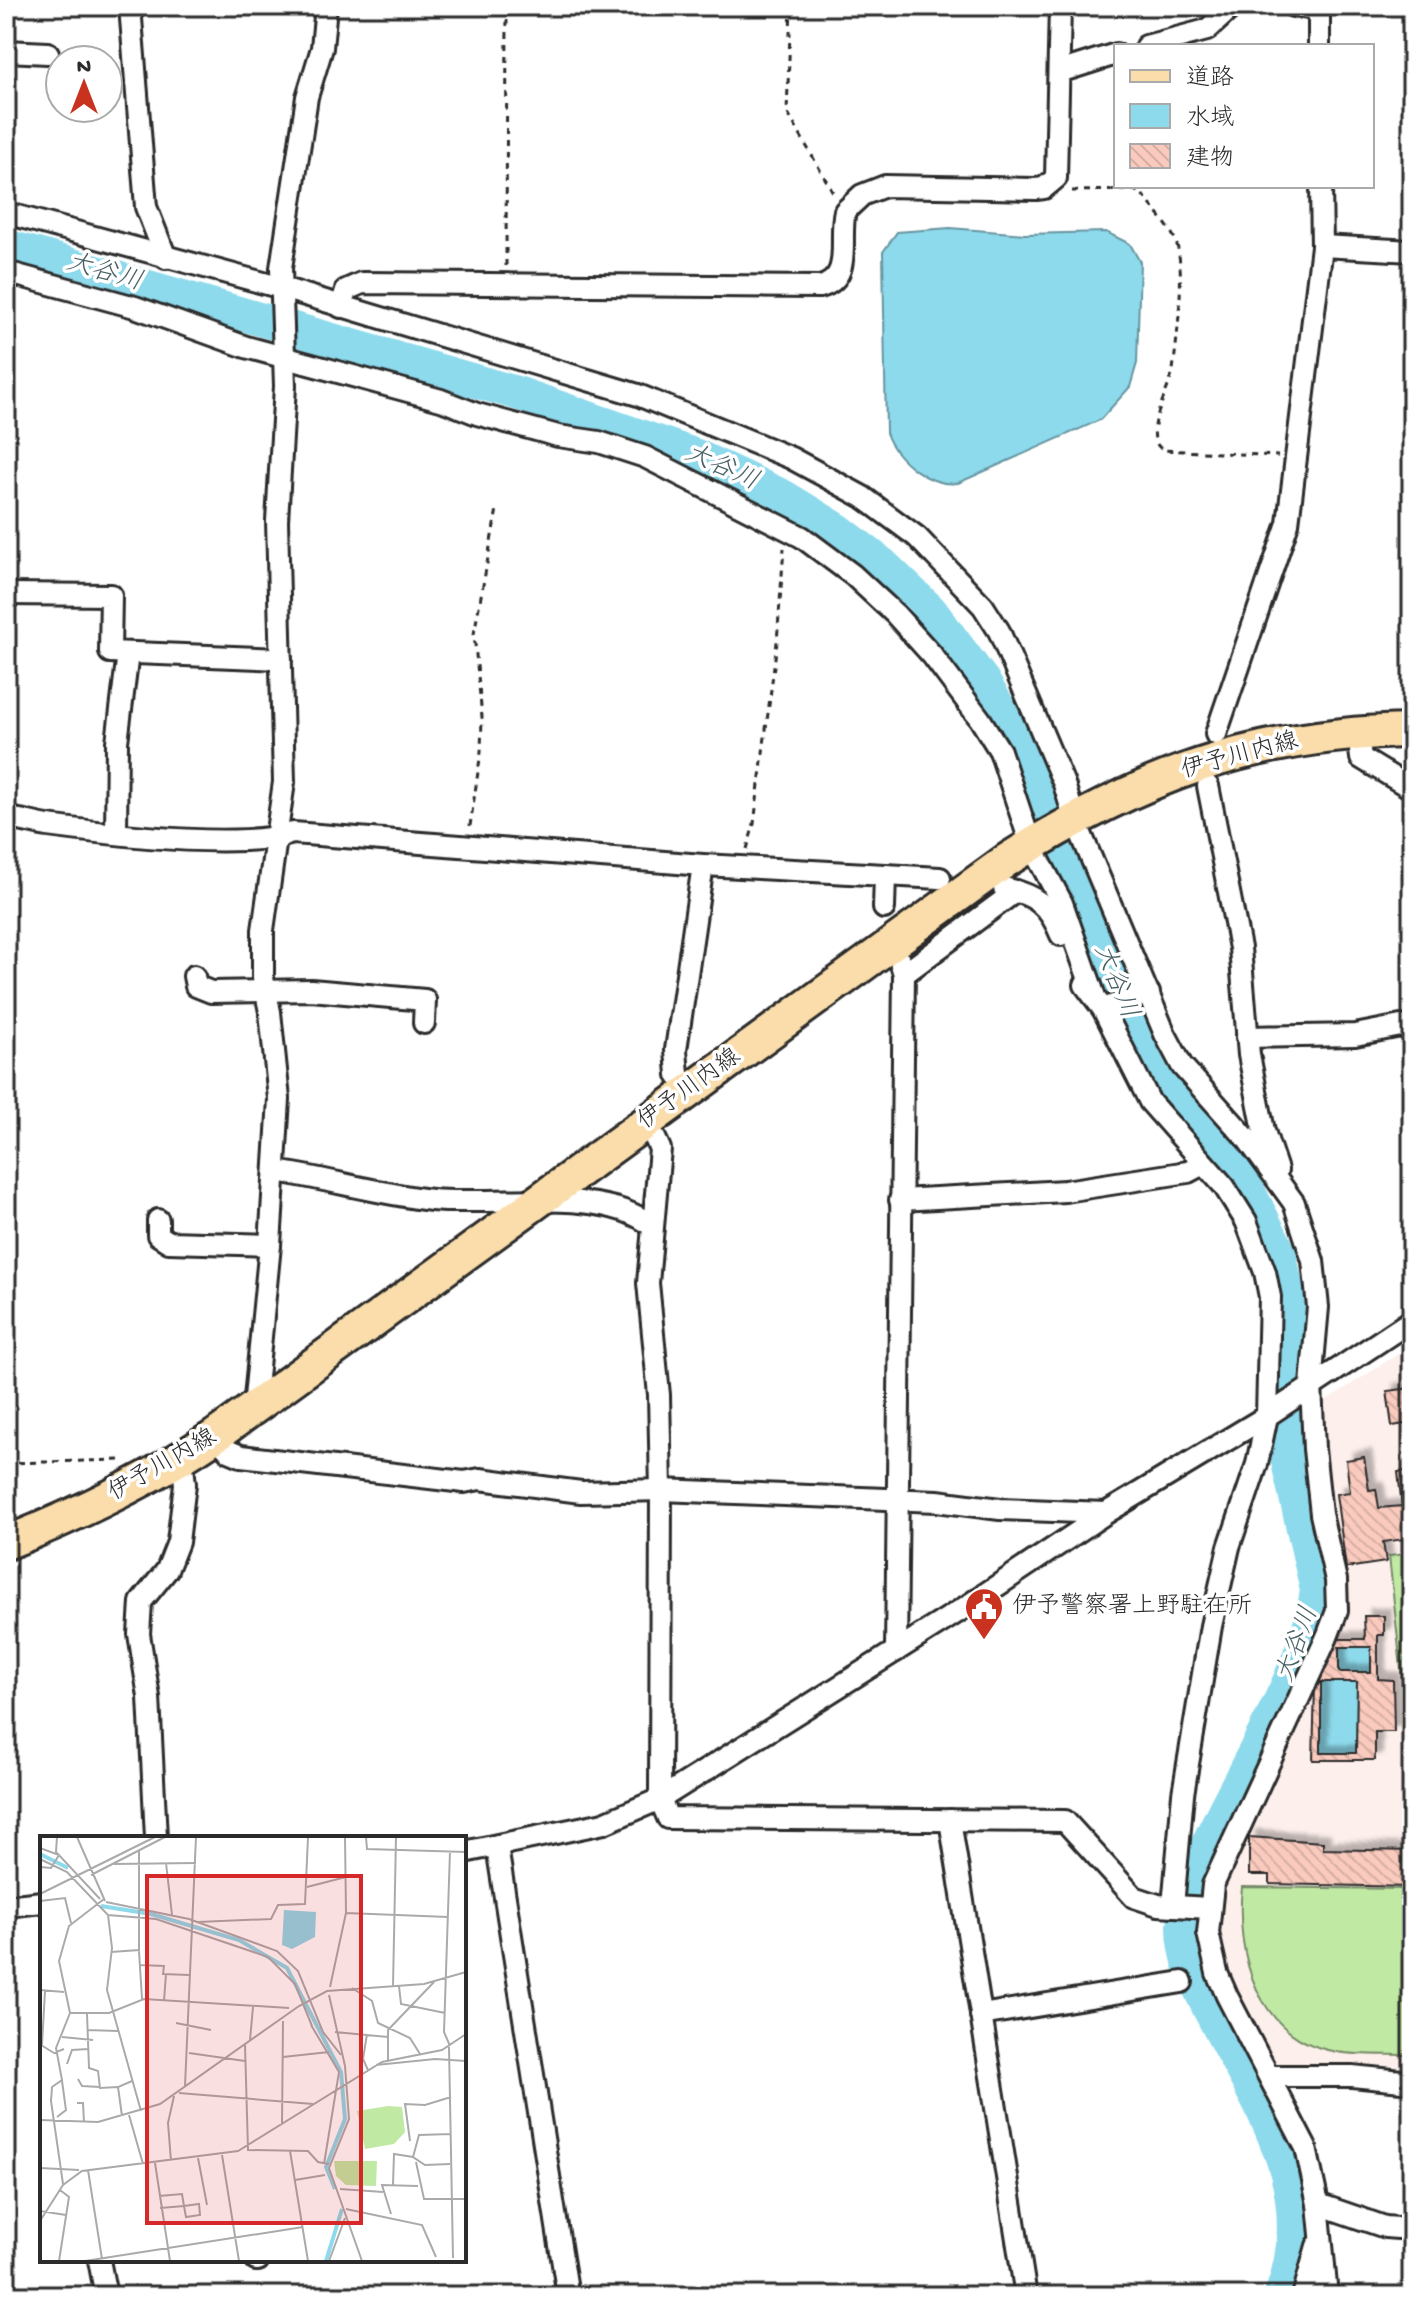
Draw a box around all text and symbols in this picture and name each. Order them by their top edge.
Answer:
north arrow [44,44,124,124]
legend [1114,44,1374,188]
text: N [77,55,91,81]
text: 道路 [1186,64,1234,94]
text: 水域 [1186,104,1234,134]
text: 建物 [1186,144,1234,174]
water label: 大谷川 [62,247,146,300]
water label: 大谷川 [679,438,763,499]
street label: 伊予川内線 [1178,726,1302,787]
water label: 大谷川 [1085,940,1144,1024]
street label: 伊予川内線 [632,1042,747,1137]
street label: 伊予川内線 [103,1423,222,1509]
public building icon: 伊予警察署上野駐在所 [963,1586,1005,1641]
place label: 伊予警察署上野駐在所 [1012,1592,1252,1622]
water label: 大谷川 [1270,1603,1327,1687]
inset map [40,1836,466,2262]

